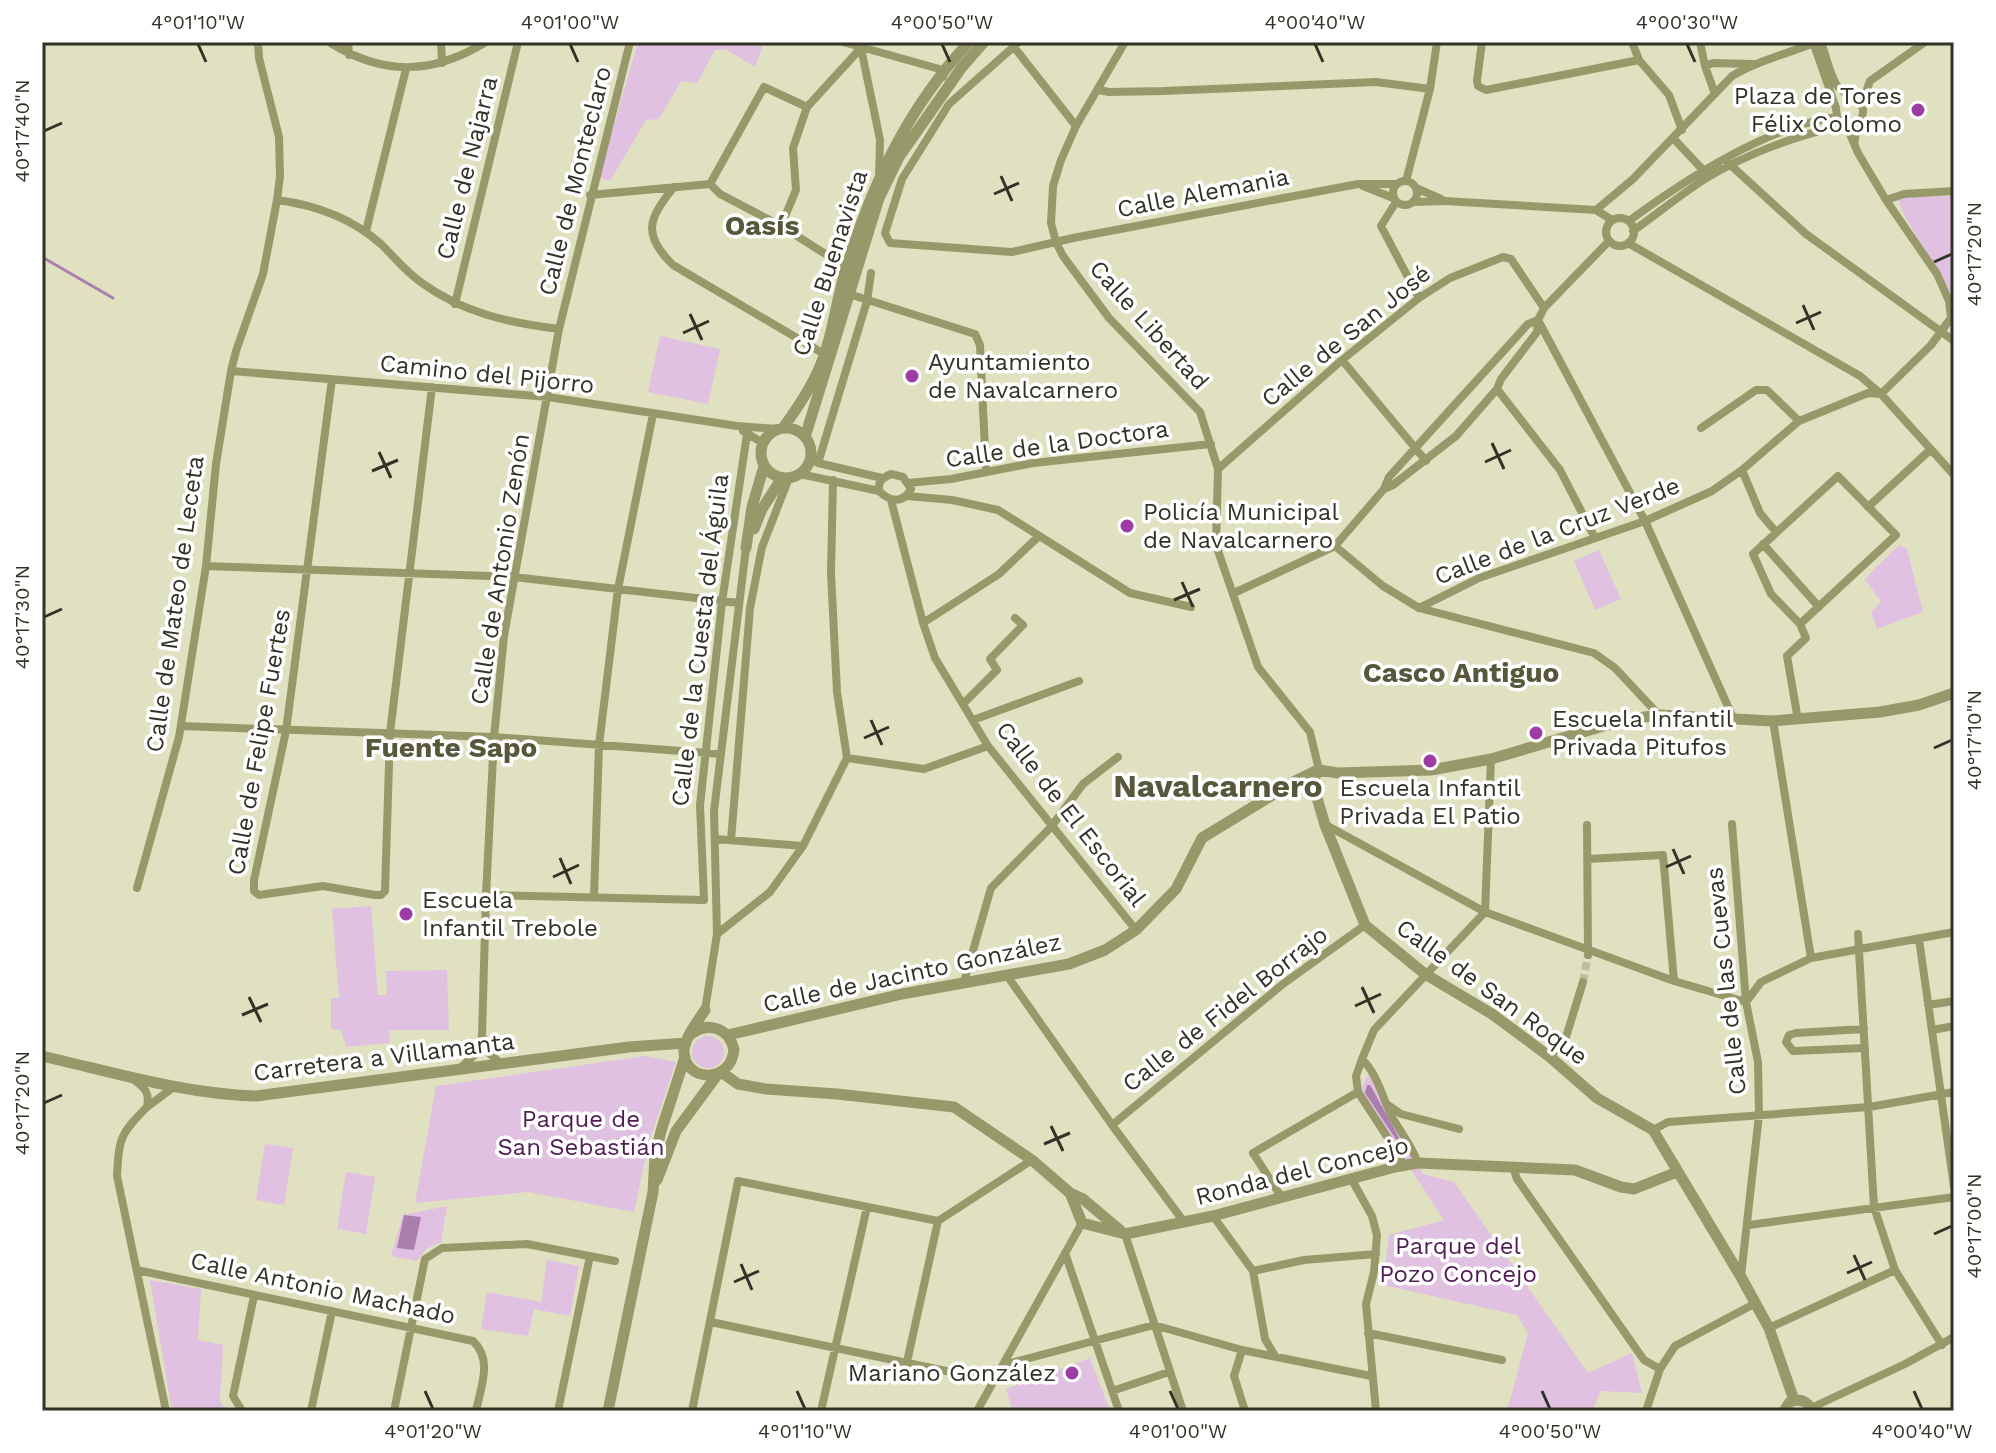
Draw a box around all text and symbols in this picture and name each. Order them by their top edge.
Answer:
text: 4°01'10"W [151,10,245,34]
text: 4°01'00"W [521,10,619,34]
text: 4°00'50"W [891,10,993,34]
text: 4°00'40"W [1264,10,1366,34]
text: 4°00'30"W [1636,10,1738,34]
street label: Calle de Monteclaro [533,63,617,299]
street label: Calle de Najarra [431,74,503,262]
text: 40°17'40"N [10,79,34,183]
place label: Plaza de Tores Félix Colomo [1734,82,1902,138]
marker: Plaza de Tores Félix Colomo [1909,101,1927,119]
street label: Calle Alemania [1115,163,1291,223]
street label: Calle Buenavista [787,166,873,360]
text: 40°17'20"N [1962,202,1986,306]
district label: Oasís [725,209,799,242]
street label: Calle Libertad [1084,255,1214,395]
street label: Calle de San José [1256,259,1436,413]
place label: Ayuntamiento de Navalcarnero [928,348,1118,404]
street label: Camino del Pijorro [378,349,596,399]
marker: Ayuntamiento de Navalcarnero [903,367,921,385]
street label: Calle de la Doctora [944,414,1170,474]
street label: Calle de Antonio Zenón [465,431,535,707]
street label: Calle de Mateo de Leceta [140,454,210,754]
street label: Calle de la Cruz Verde [1430,471,1684,591]
street label: Calle de la Cuesta del Águila [666,472,734,808]
place label: Policía Municipal de Navalcarnero [1143,498,1339,554]
marker: Policía Municipal de Navalcarnero [1118,517,1136,535]
text: 40°17'30"N [10,565,34,669]
street label: Calle de Felipe Fuertes [222,607,296,877]
district label: Casco Antiguo [1363,656,1559,689]
text: 40°17'10"N [1962,690,1986,790]
place label: Escuela Infantil Privada Pitufos [1552,705,1734,761]
street label: Calle de El Escorial [990,716,1152,912]
marker: Escuela Infantil Privada Pitufos [1527,724,1545,742]
district label: Fuente Sapo [365,731,537,764]
marker: Escuela Infantil Privada El Patio [1421,752,1439,770]
district label: Navalcarnero [1113,767,1323,805]
place label: Escuela Infantil Privada El Patio [1339,774,1521,830]
street label: Calle de las Cuevas [1700,866,1752,1096]
place label: Escuela Infantil Trebole [422,886,598,942]
marker: Escuela Infantil Trebole [397,905,415,923]
street label: Calle de San Roque [1391,913,1593,1071]
street label: Calle de Fidel Borrajo [1117,920,1333,1098]
street label: Calle de Jacinto González [760,928,1064,1018]
street label: Carretera a Villamanta [252,1027,516,1087]
text: 40°17'20"N [10,1051,34,1155]
park label: Parque de San Sebastián [497,1105,665,1161]
street label: Ronda del Concejo [1193,1131,1411,1211]
text: 40°17'00"N [1962,1173,1986,1279]
park label: Parque del Pozo Concejo [1379,1232,1537,1288]
street label: Calle Antonio Machado [188,1246,458,1330]
place label: Mariano González [848,1359,1056,1387]
marker: Mariano González [1063,1364,1081,1382]
text: 4°01'20"W [384,1419,482,1443]
text: 4°01'10"W [758,1419,852,1443]
text: 4°01'00"W [1129,1419,1227,1443]
text: 4°00'50"W [1499,1419,1601,1443]
text: 4°00'40"W [1871,1419,1973,1443]

